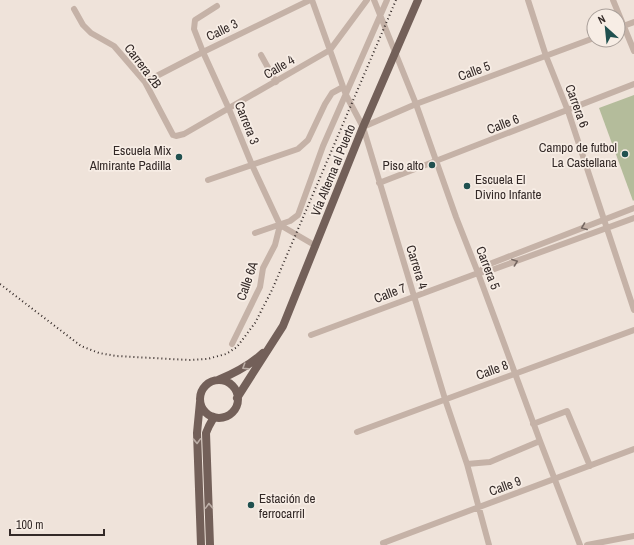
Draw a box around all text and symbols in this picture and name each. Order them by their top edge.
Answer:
north arrow [586,8,626,48]
text: N [595,11,608,27]
street label: Calle 3 [203,15,241,45]
street label: Carrera 2B [121,40,165,92]
street label: Calle 4 [260,51,298,83]
street label: Calle 5 [455,57,493,85]
street label: Carrera 6 [561,82,593,130]
street label: Carrera 3 [231,99,263,147]
street label: Calle 6 [484,110,522,138]
street label: Vía Alterna al Puerto [307,122,359,218]
place label: Campo de futbol La Castellana [539,139,617,171]
place label: Escuela Mix Almirante Padilla [89,142,172,174]
marker: Campo de futbol La Castellana [620,149,630,159]
marker: Escuela Mix Almirante Padilla [174,152,184,162]
place label: Piso alto [383,157,424,174]
marker: Piso alto [427,160,437,170]
place label: Escuela El Divino Infante [475,171,541,203]
marker: Escuela El Divino Infante [462,181,472,191]
one-way arrow [581,222,588,230]
street label: Carrera 4 [402,243,432,291]
street label: Carrera 5 [472,244,504,292]
street label: Calle 6A [232,258,262,303]
one-way arrow [512,258,519,266]
street label: Calle 7 [371,279,409,307]
street label: Calle 8 [473,356,511,384]
one-way arrow [242,362,249,370]
one-way arrow [193,438,202,444]
street label: Calle 9 [486,472,524,500]
place label: Estación de ferrocarril [259,490,315,522]
marker: Estación de ferrocarril [246,500,256,510]
one-way arrow [205,503,213,509]
scale bar [10,511,104,537]
text: 100 m [16,517,43,533]

